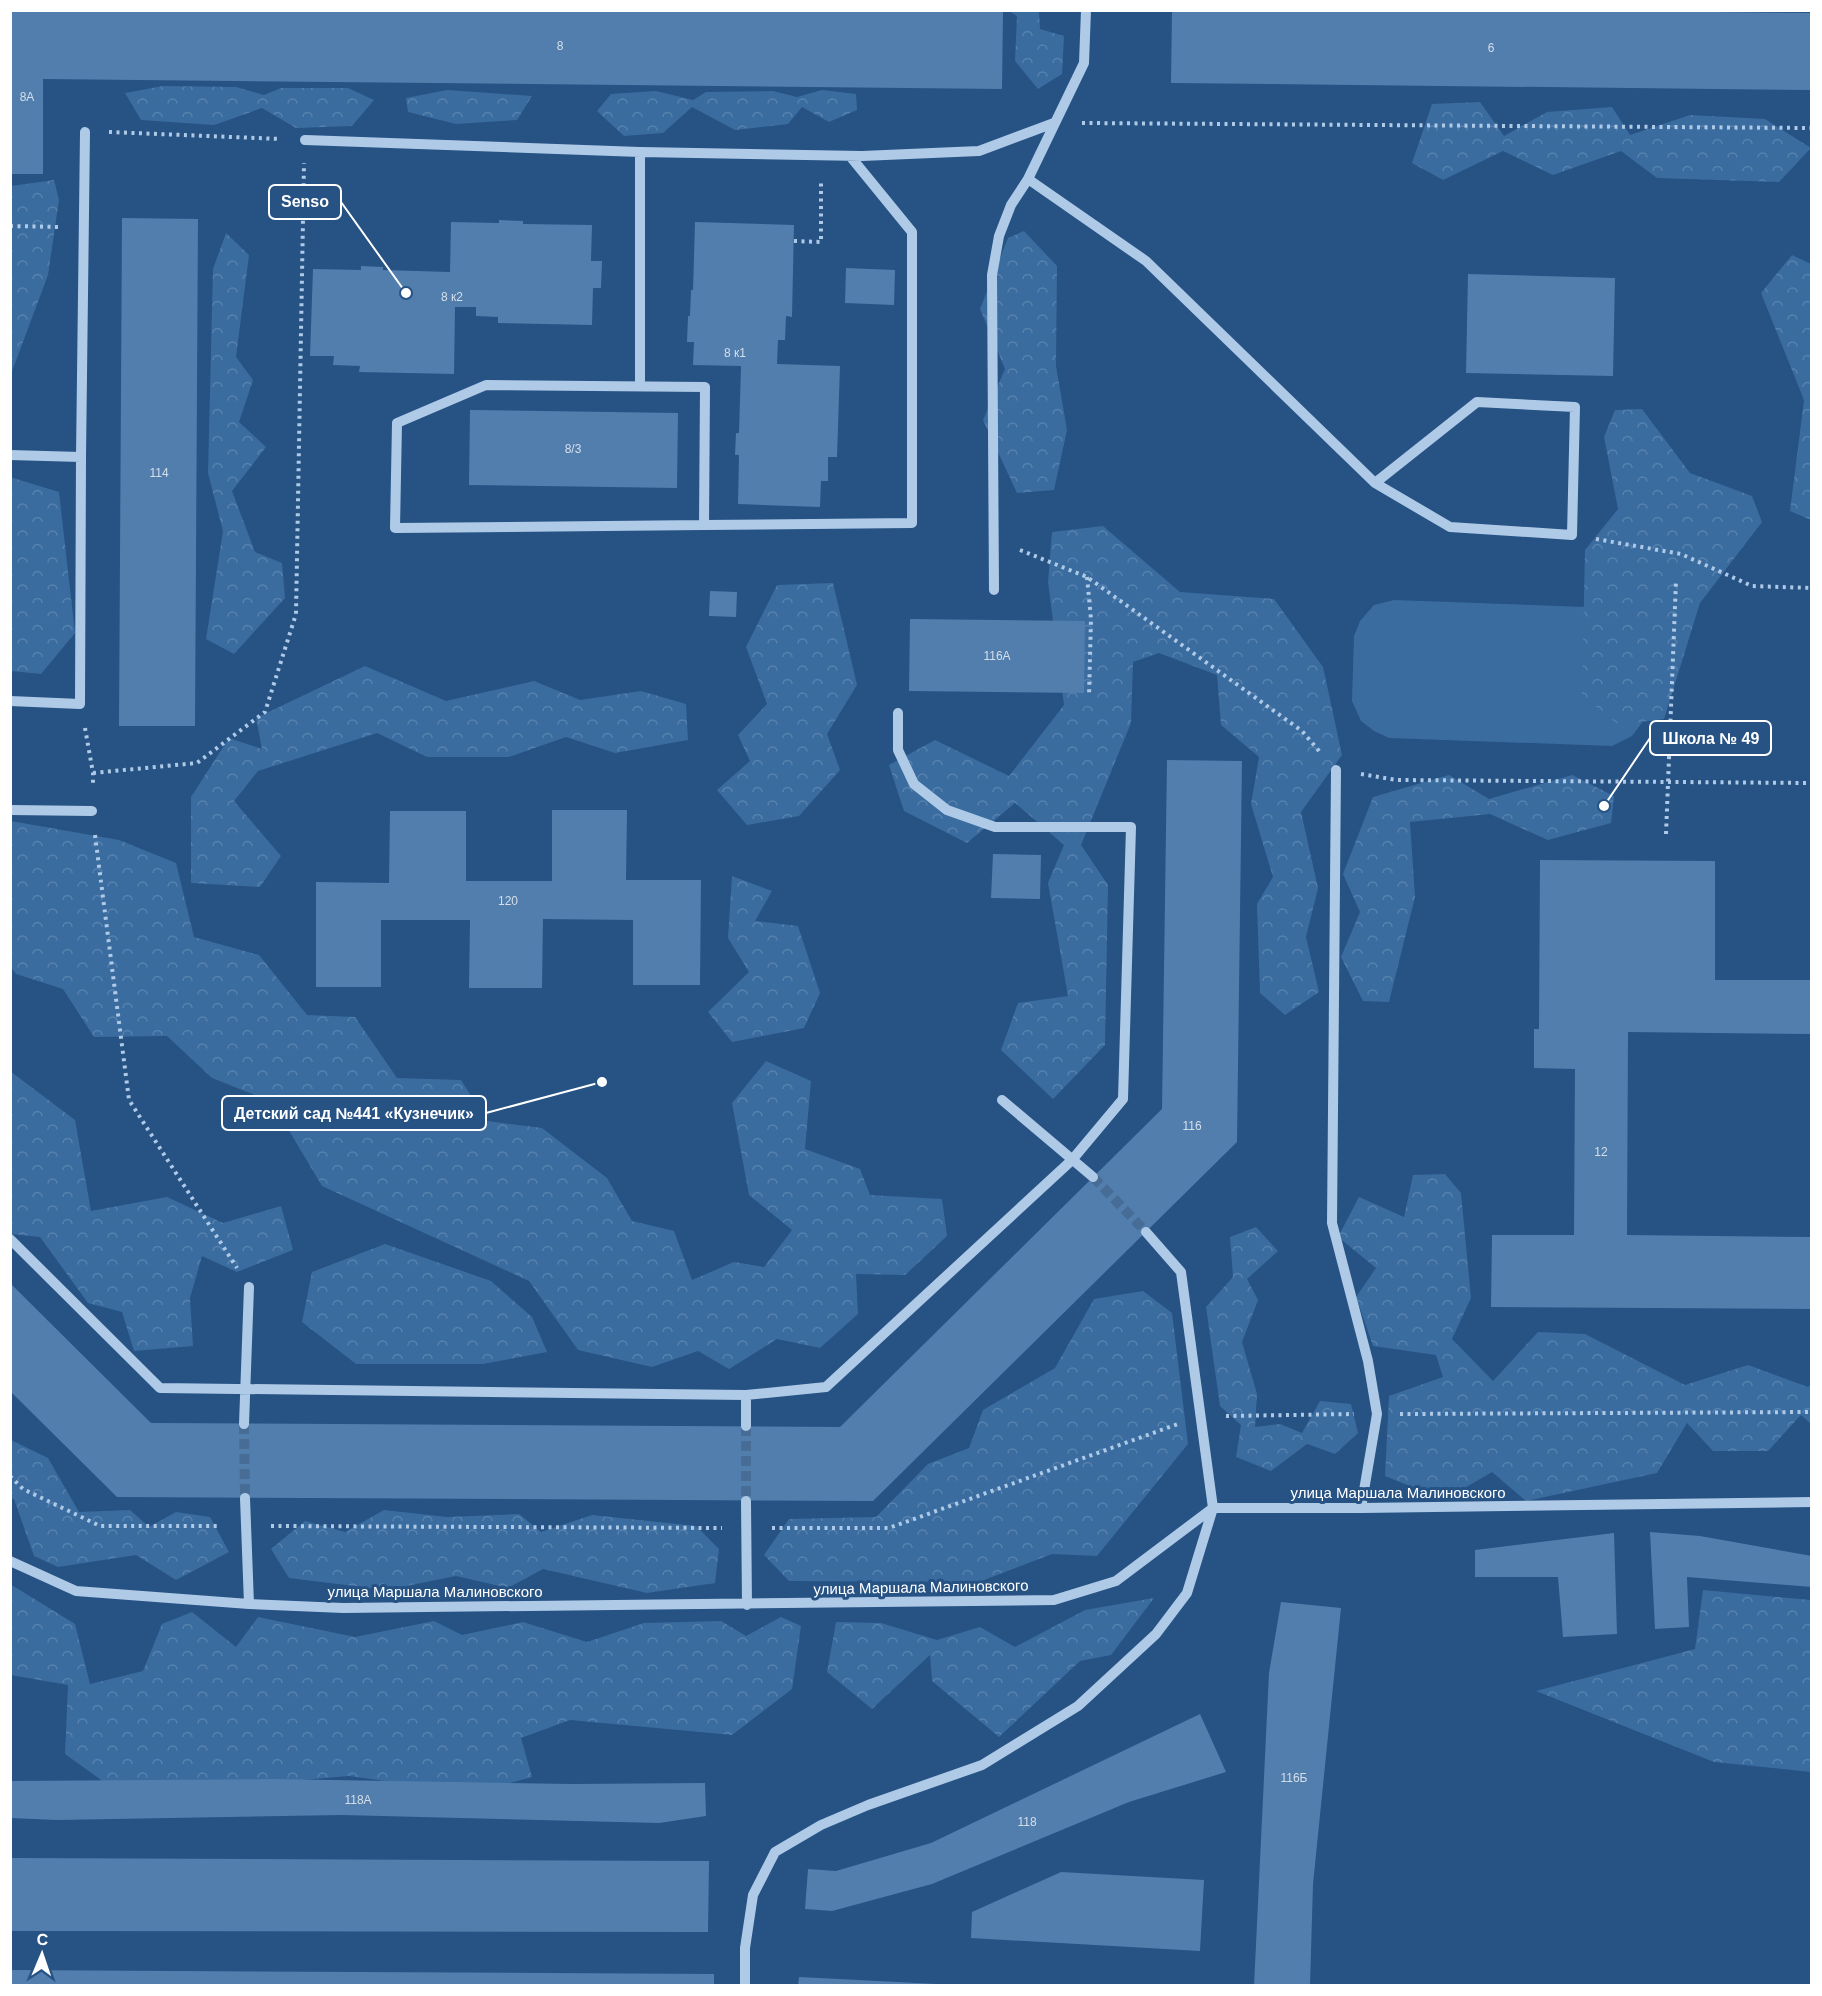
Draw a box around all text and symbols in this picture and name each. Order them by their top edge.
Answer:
house number: 8 [557,39,564,53]
house number: 6 [1488,41,1495,55]
house number: 8А [20,90,34,104]
callout: Senso [269,185,341,219]
text: Senso [281,193,329,210]
house number: 8 к2 [441,290,463,304]
house number: 8 к1 [724,346,746,360]
house number: 8/3 [565,442,582,456]
house number: 114 [149,466,169,480]
house number: 116А [983,649,1011,663]
callout: Школа № 49 [1650,721,1771,755]
text: Школа № 49 [1663,730,1760,747]
house number: 120 [498,894,518,908]
callout: Детский сад №441 «Кузнечик» [222,1096,486,1130]
text: Детский сад №441 «Кузнечик» [234,1105,474,1122]
house number: 116 [1182,1119,1202,1133]
house number: 12 [1594,1145,1608,1159]
street label: улица Маршала Малиновского [1290,1484,1506,1501]
street label: улица Маршала Малиновского [813,1577,1029,1597]
street label: улица Маршала Малиновского [327,1583,543,1600]
house number: 116Б [1280,1771,1308,1785]
house number: 118А [344,1793,372,1807]
house number: 118 [1017,1815,1037,1829]
north arrow [12,1924,72,1984]
text: С [36,1931,49,1948]

